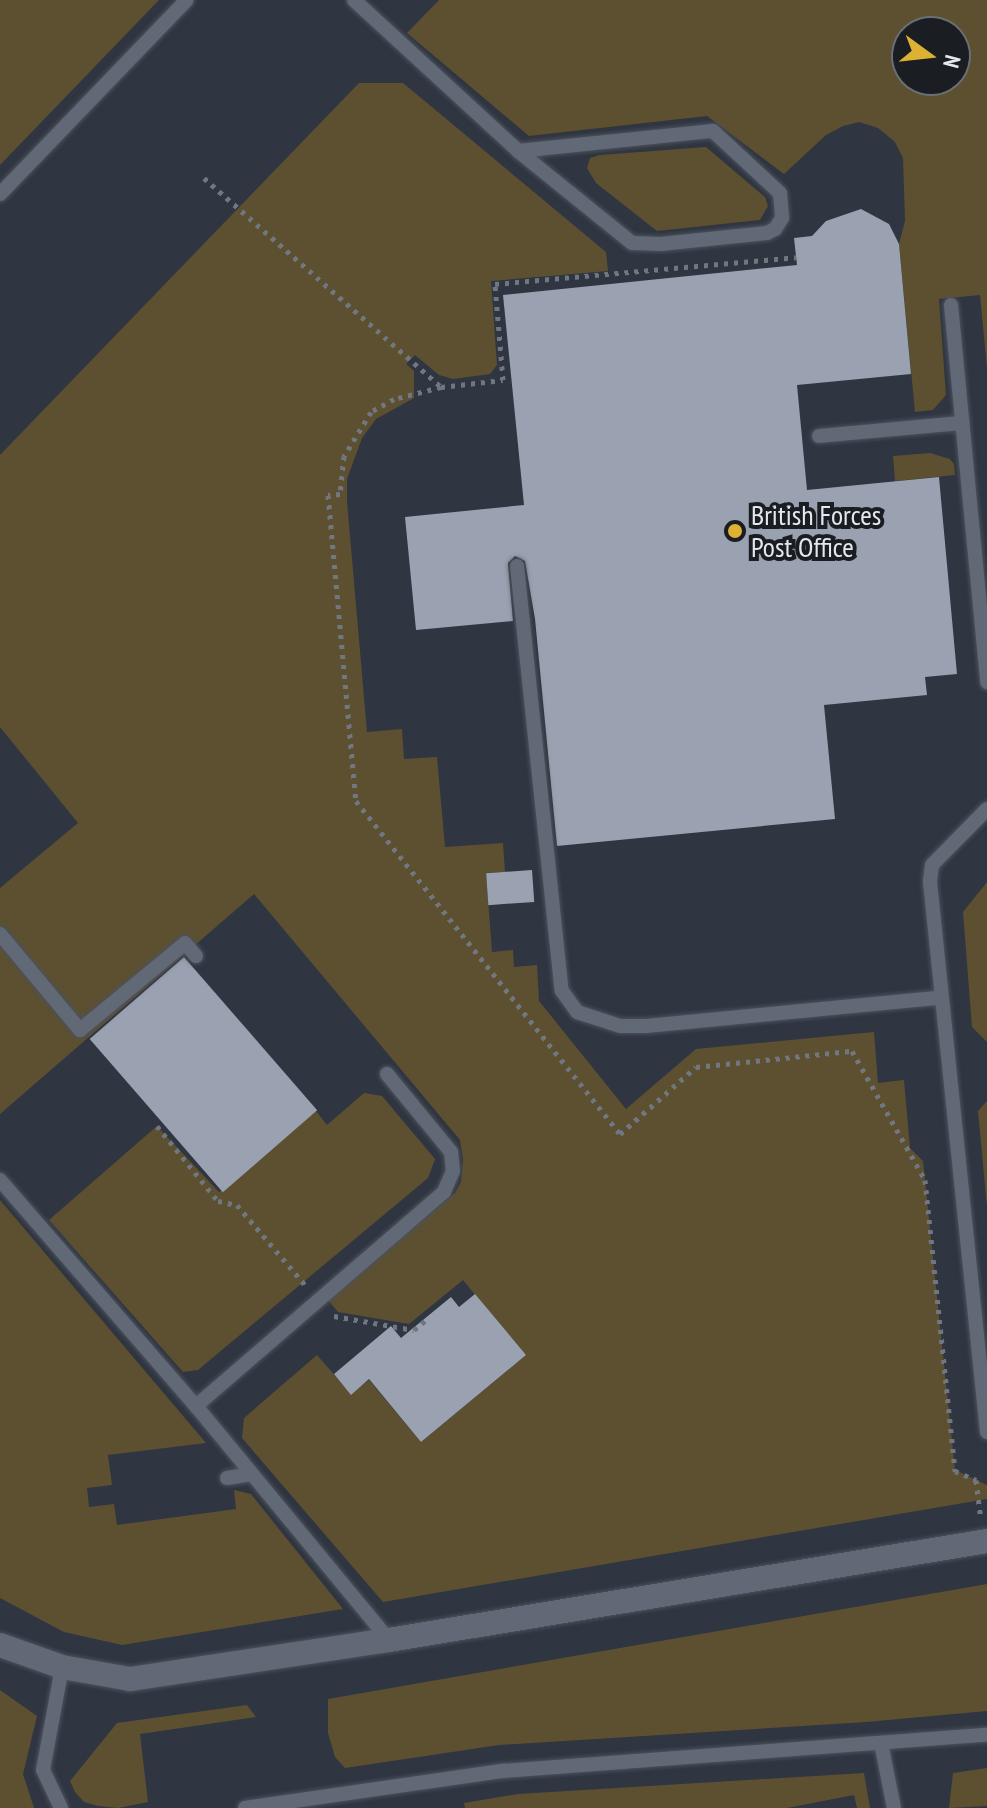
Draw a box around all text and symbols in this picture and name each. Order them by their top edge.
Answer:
north arrow [891,16,971,96]
text: N [937,52,967,71]
place label: British Forces Post Office [751,498,881,564]
marker: British Forces Post Office [726,522,744,540]

